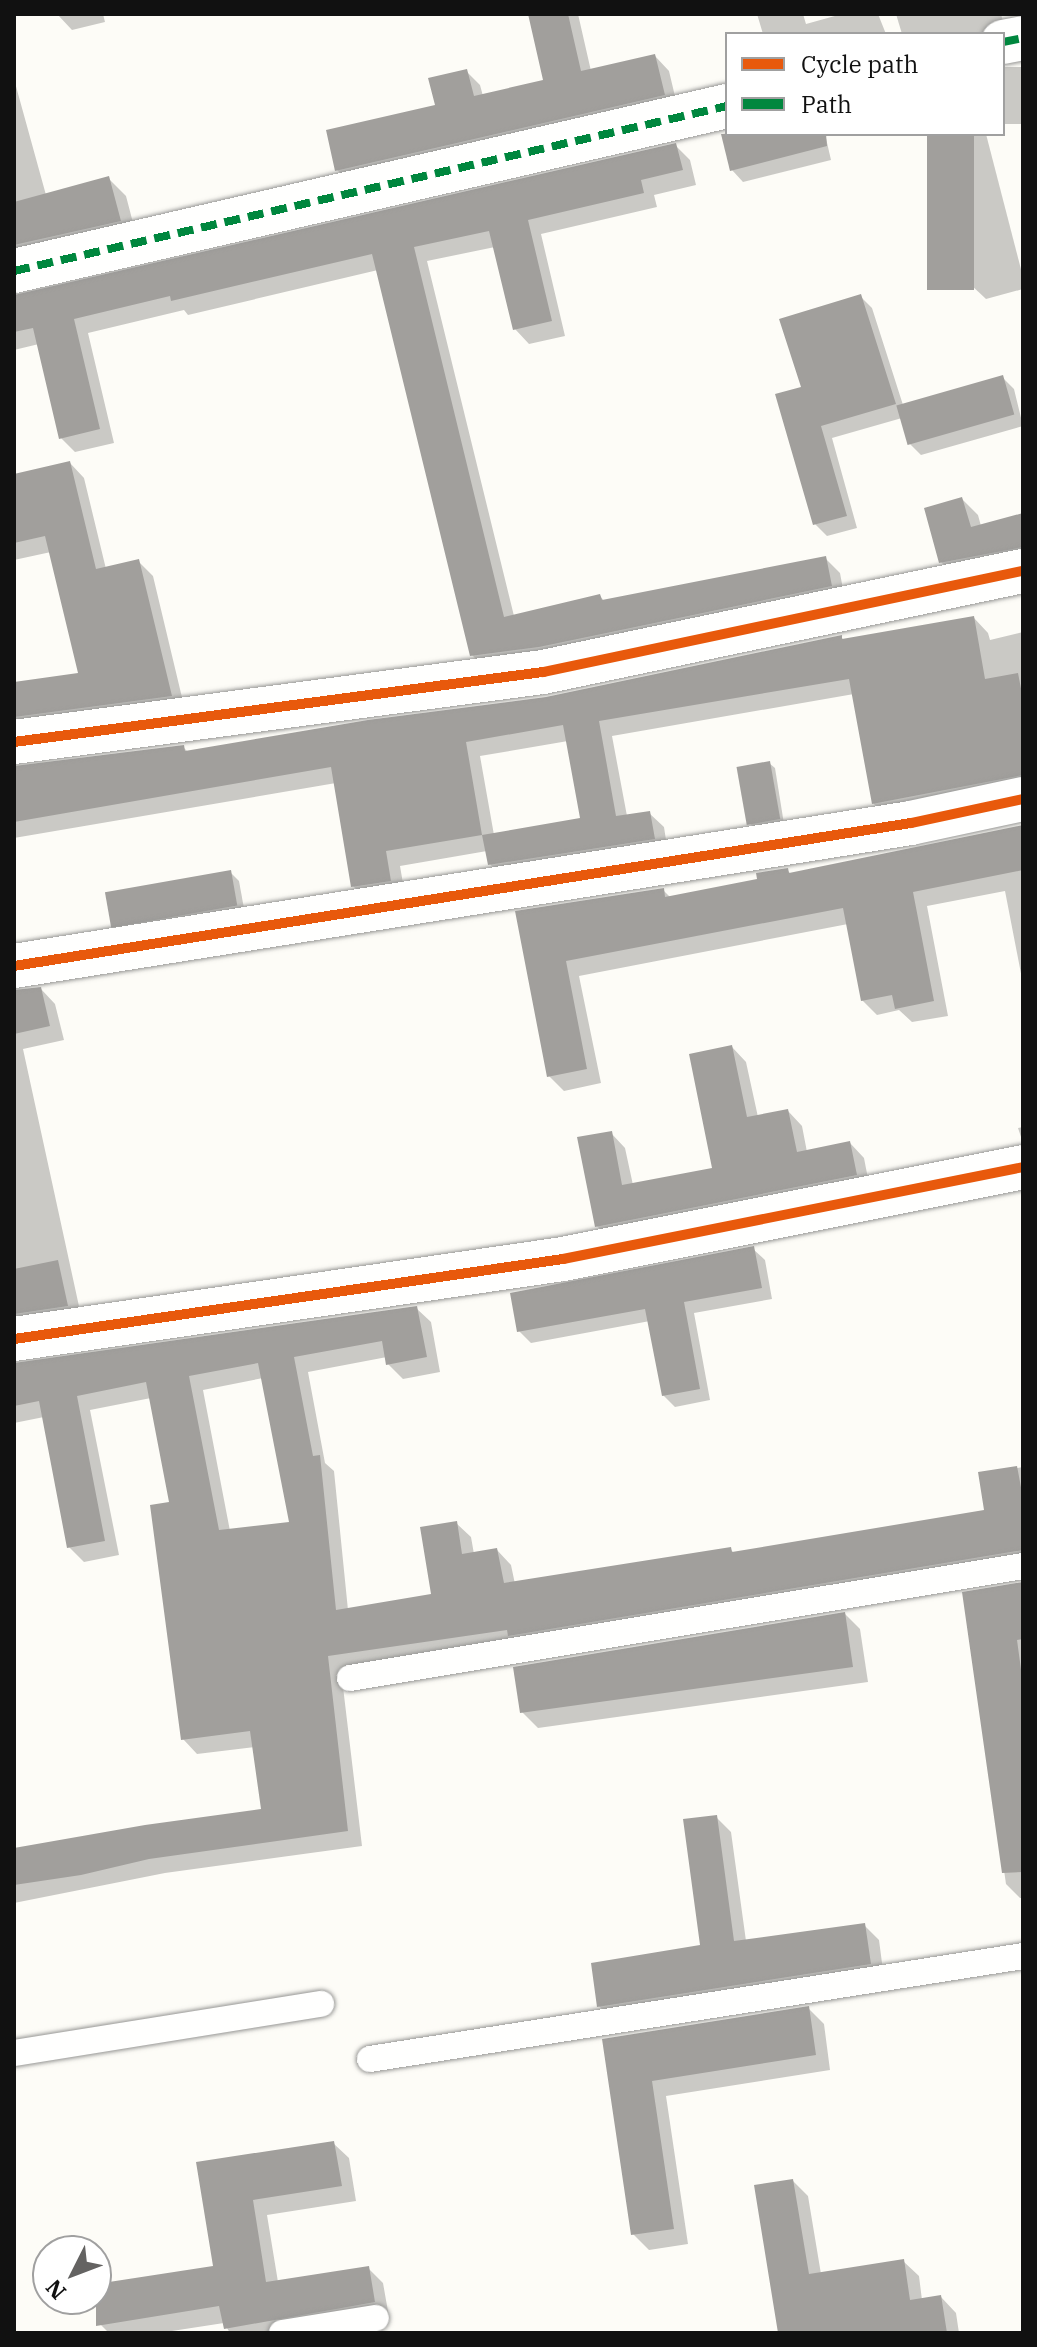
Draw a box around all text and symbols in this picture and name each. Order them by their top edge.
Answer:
legend [725,32,1005,136]
text: Cycle path [801,48,918,80]
text: Path [801,88,852,120]
north arrow [32,2235,112,2315]
text: N [39,2274,72,2306]

